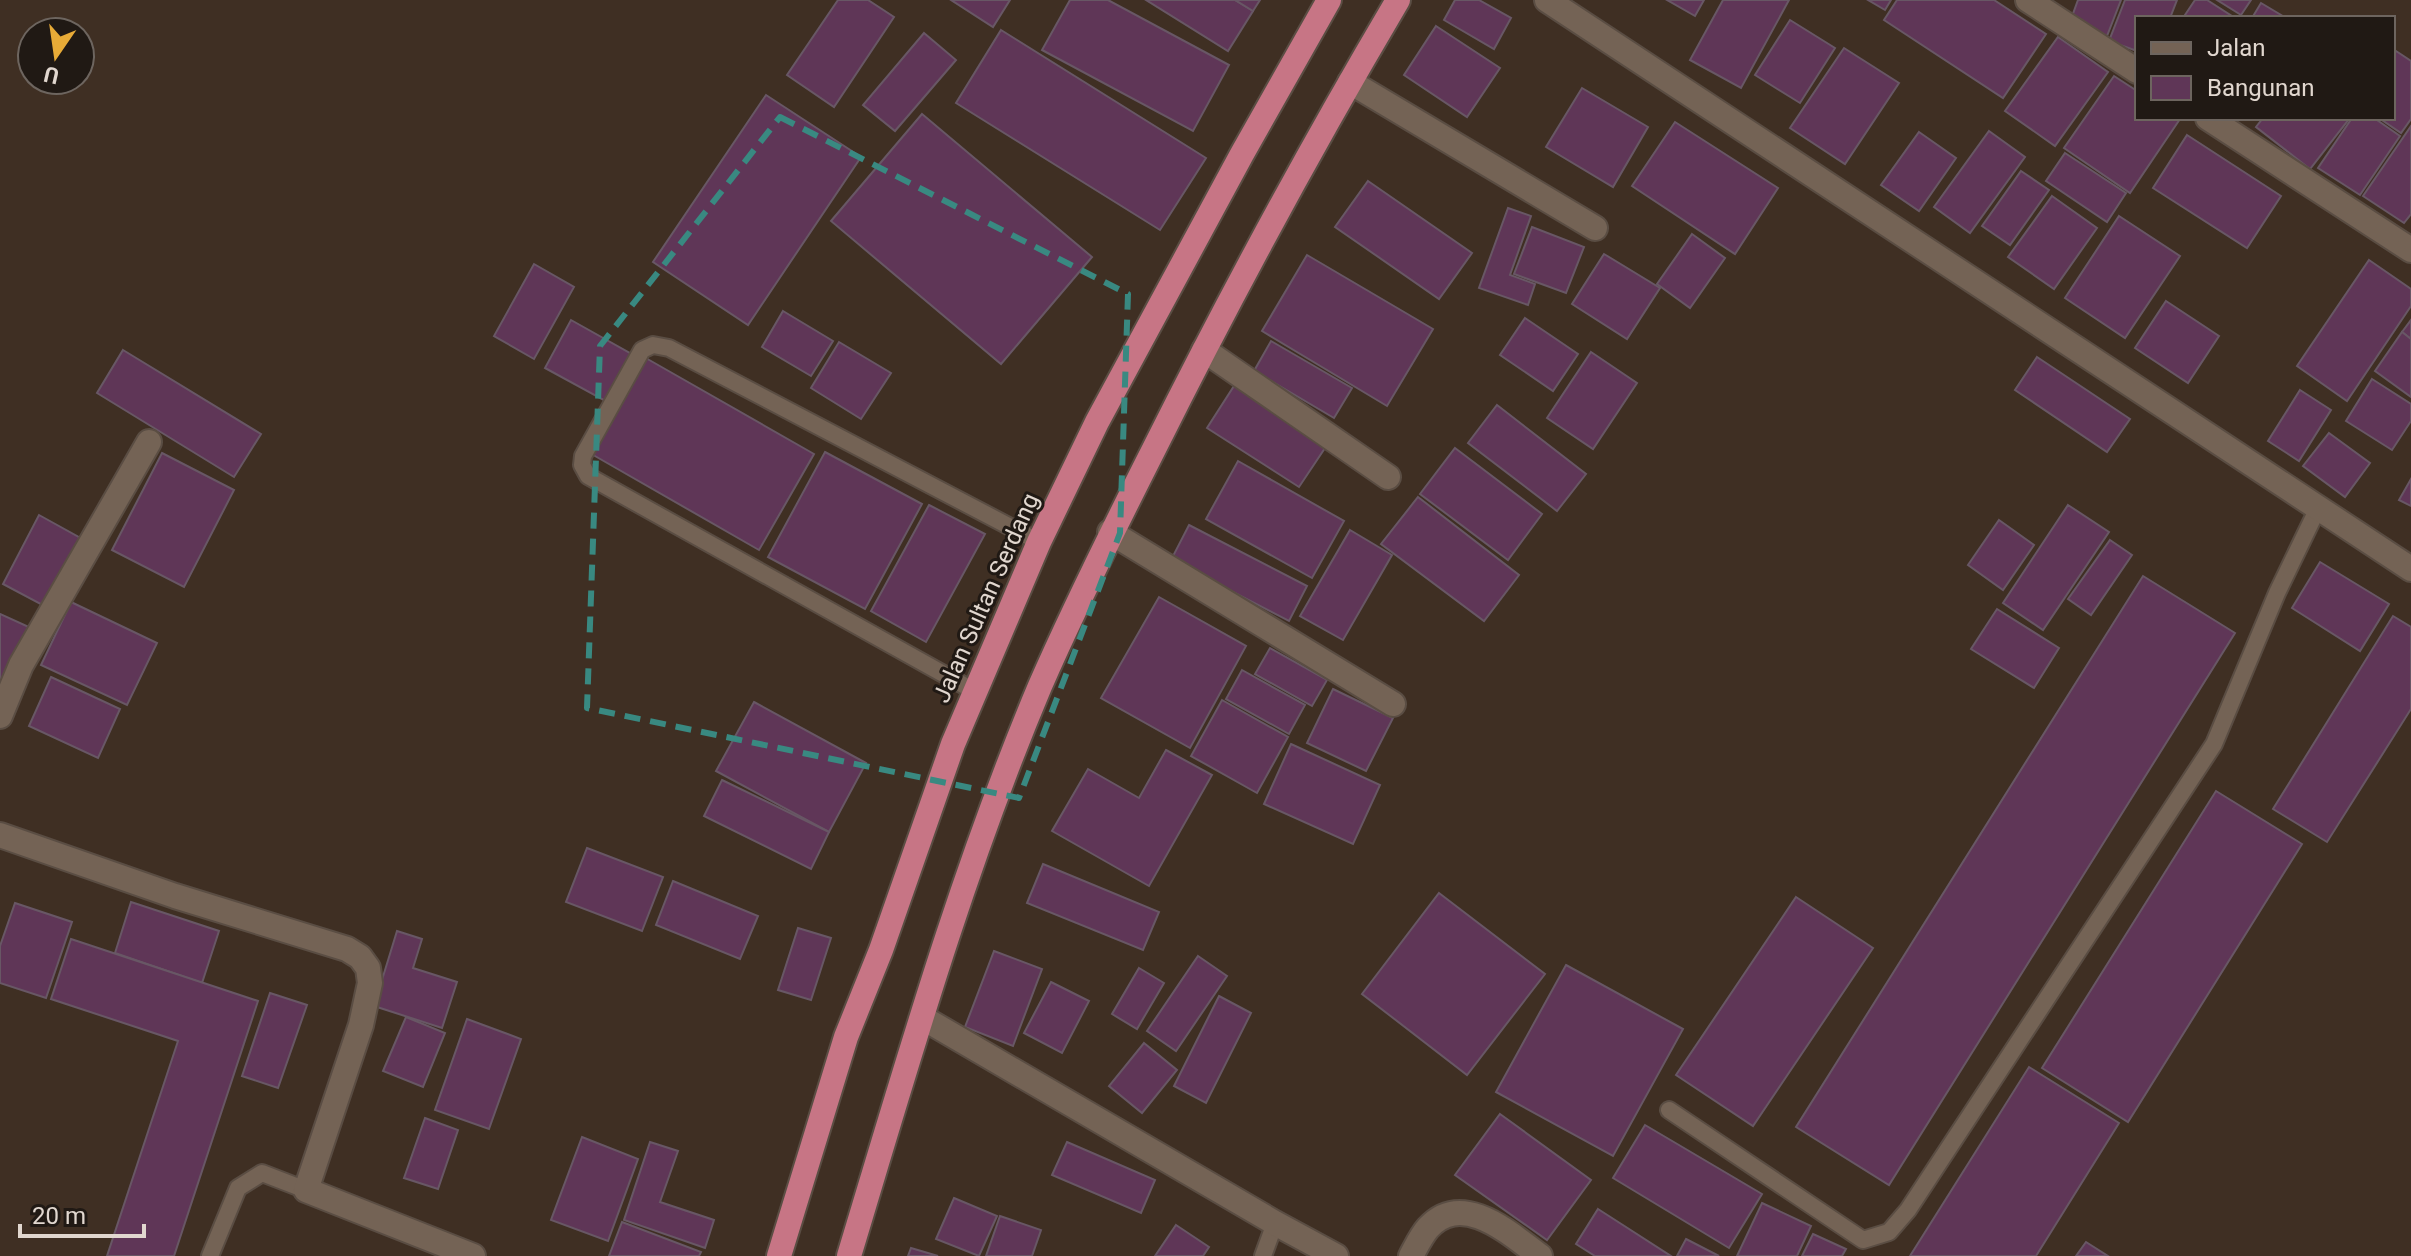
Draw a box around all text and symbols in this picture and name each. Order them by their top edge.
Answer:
north arrow [16,16,96,96]
legend [2135,16,2395,120]
text: Jalan [2207,34,2265,62]
text: U [42,61,61,89]
text: Bangunan [2207,74,2315,102]
street label: Jalan Sultan Serdang [927,489,1045,707]
scale bar [20,1188,144,1238]
text: 20 m [32,1202,86,1230]

